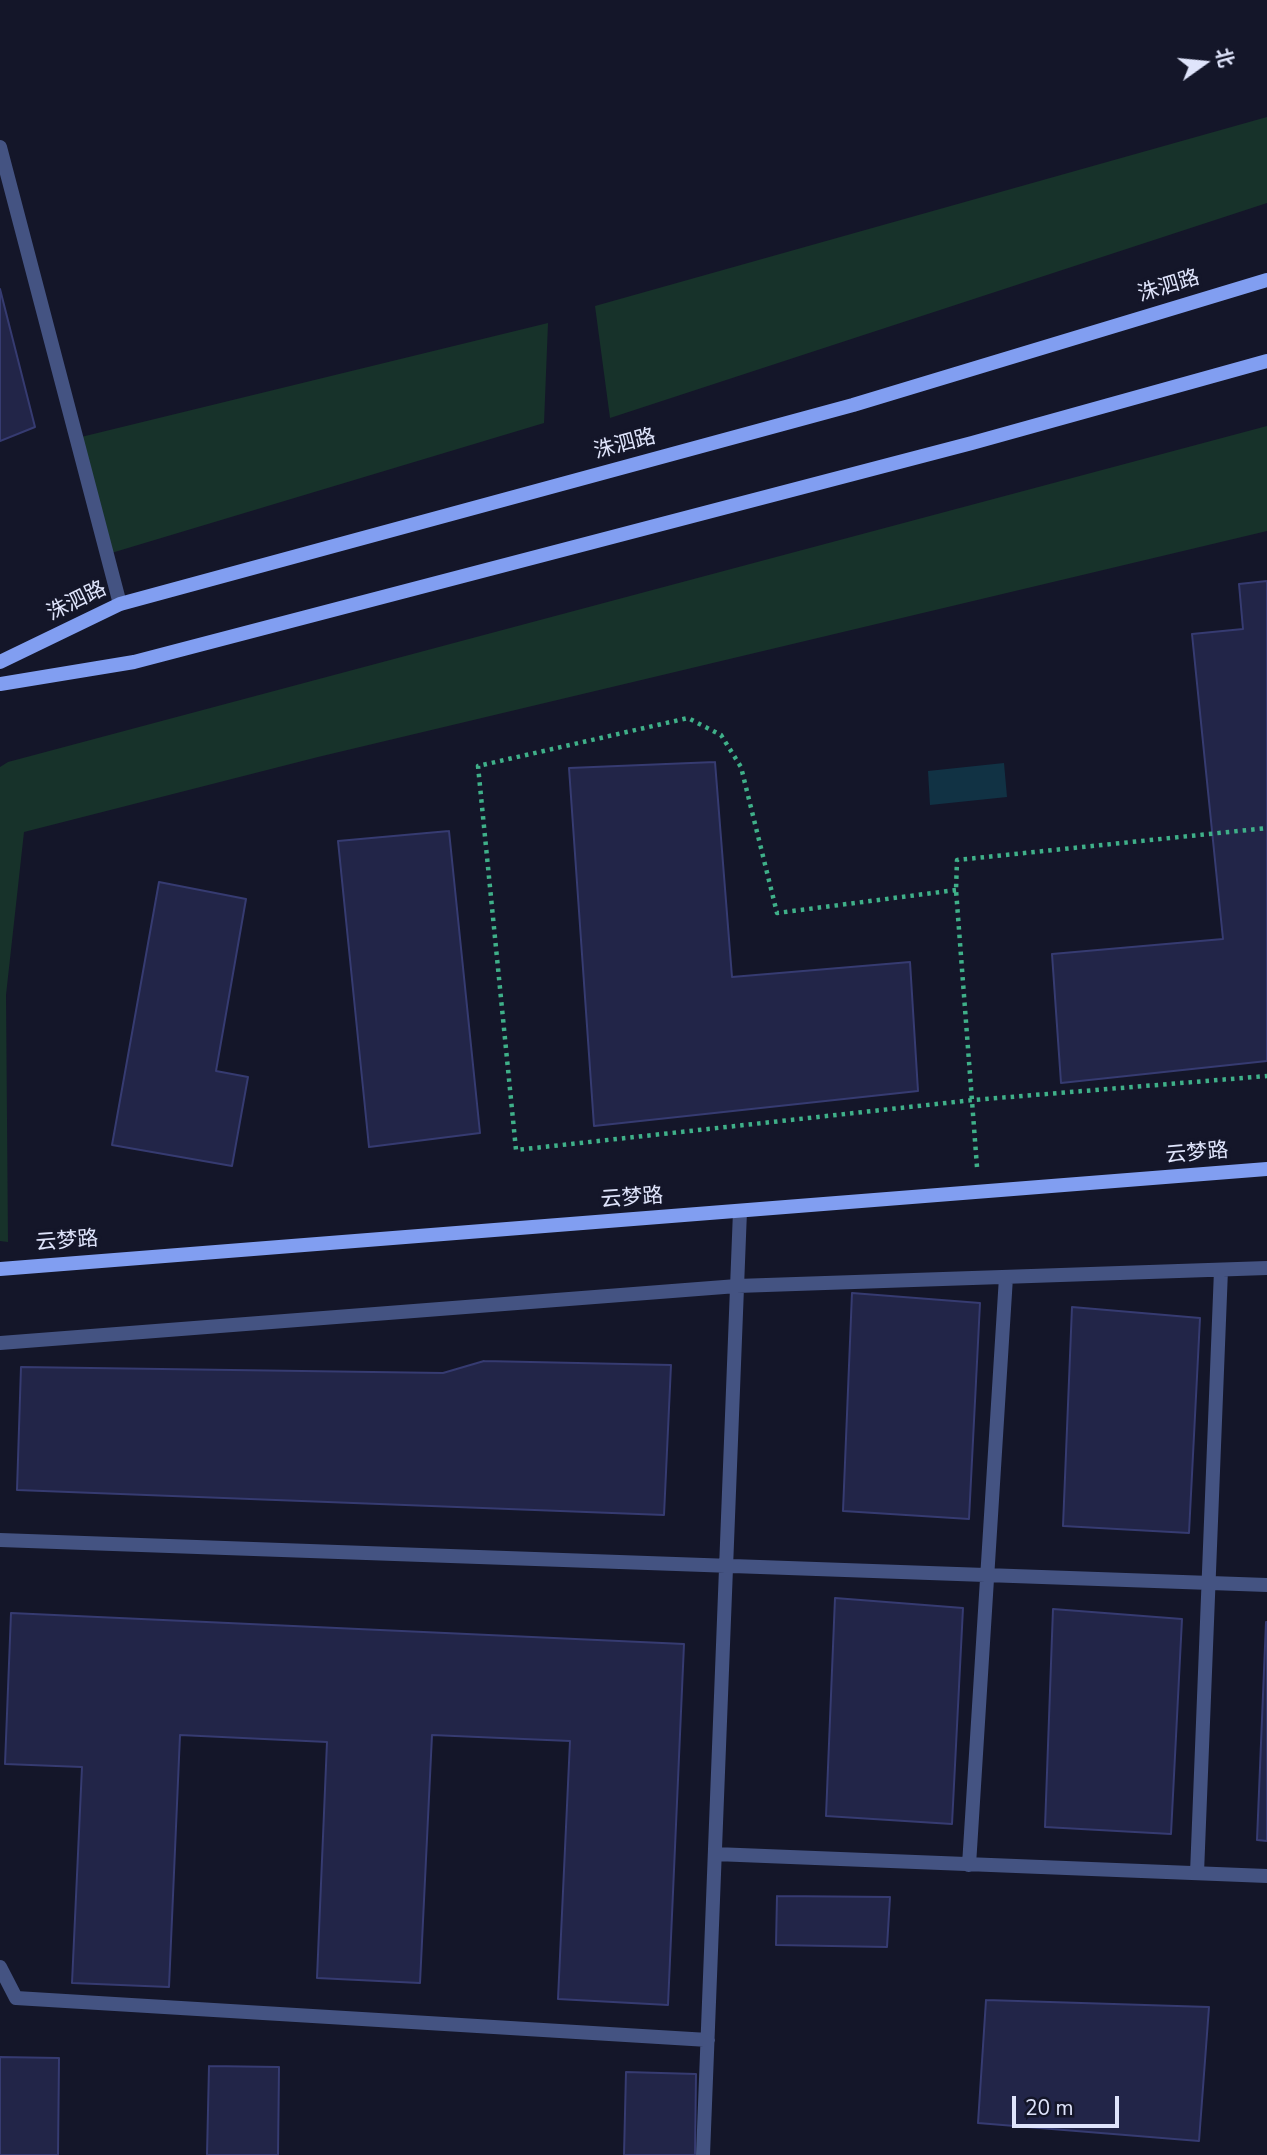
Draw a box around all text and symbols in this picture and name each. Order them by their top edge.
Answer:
north arrow [1169,28,1239,98]
text: 北 [1209,45,1239,70]
street label: 洙泗路 [1135,266,1203,308]
street label: 洙泗路 [591,425,659,465]
street label: 洙泗路 [43,577,111,627]
street label: 云梦路 [1165,1139,1229,1169]
street label: 云梦路 [600,1184,664,1214]
street label: 云梦路 [35,1227,99,1257]
scale bar [1015,2082,1122,2126]
text: 20 m [1025,2094,1074,2122]

